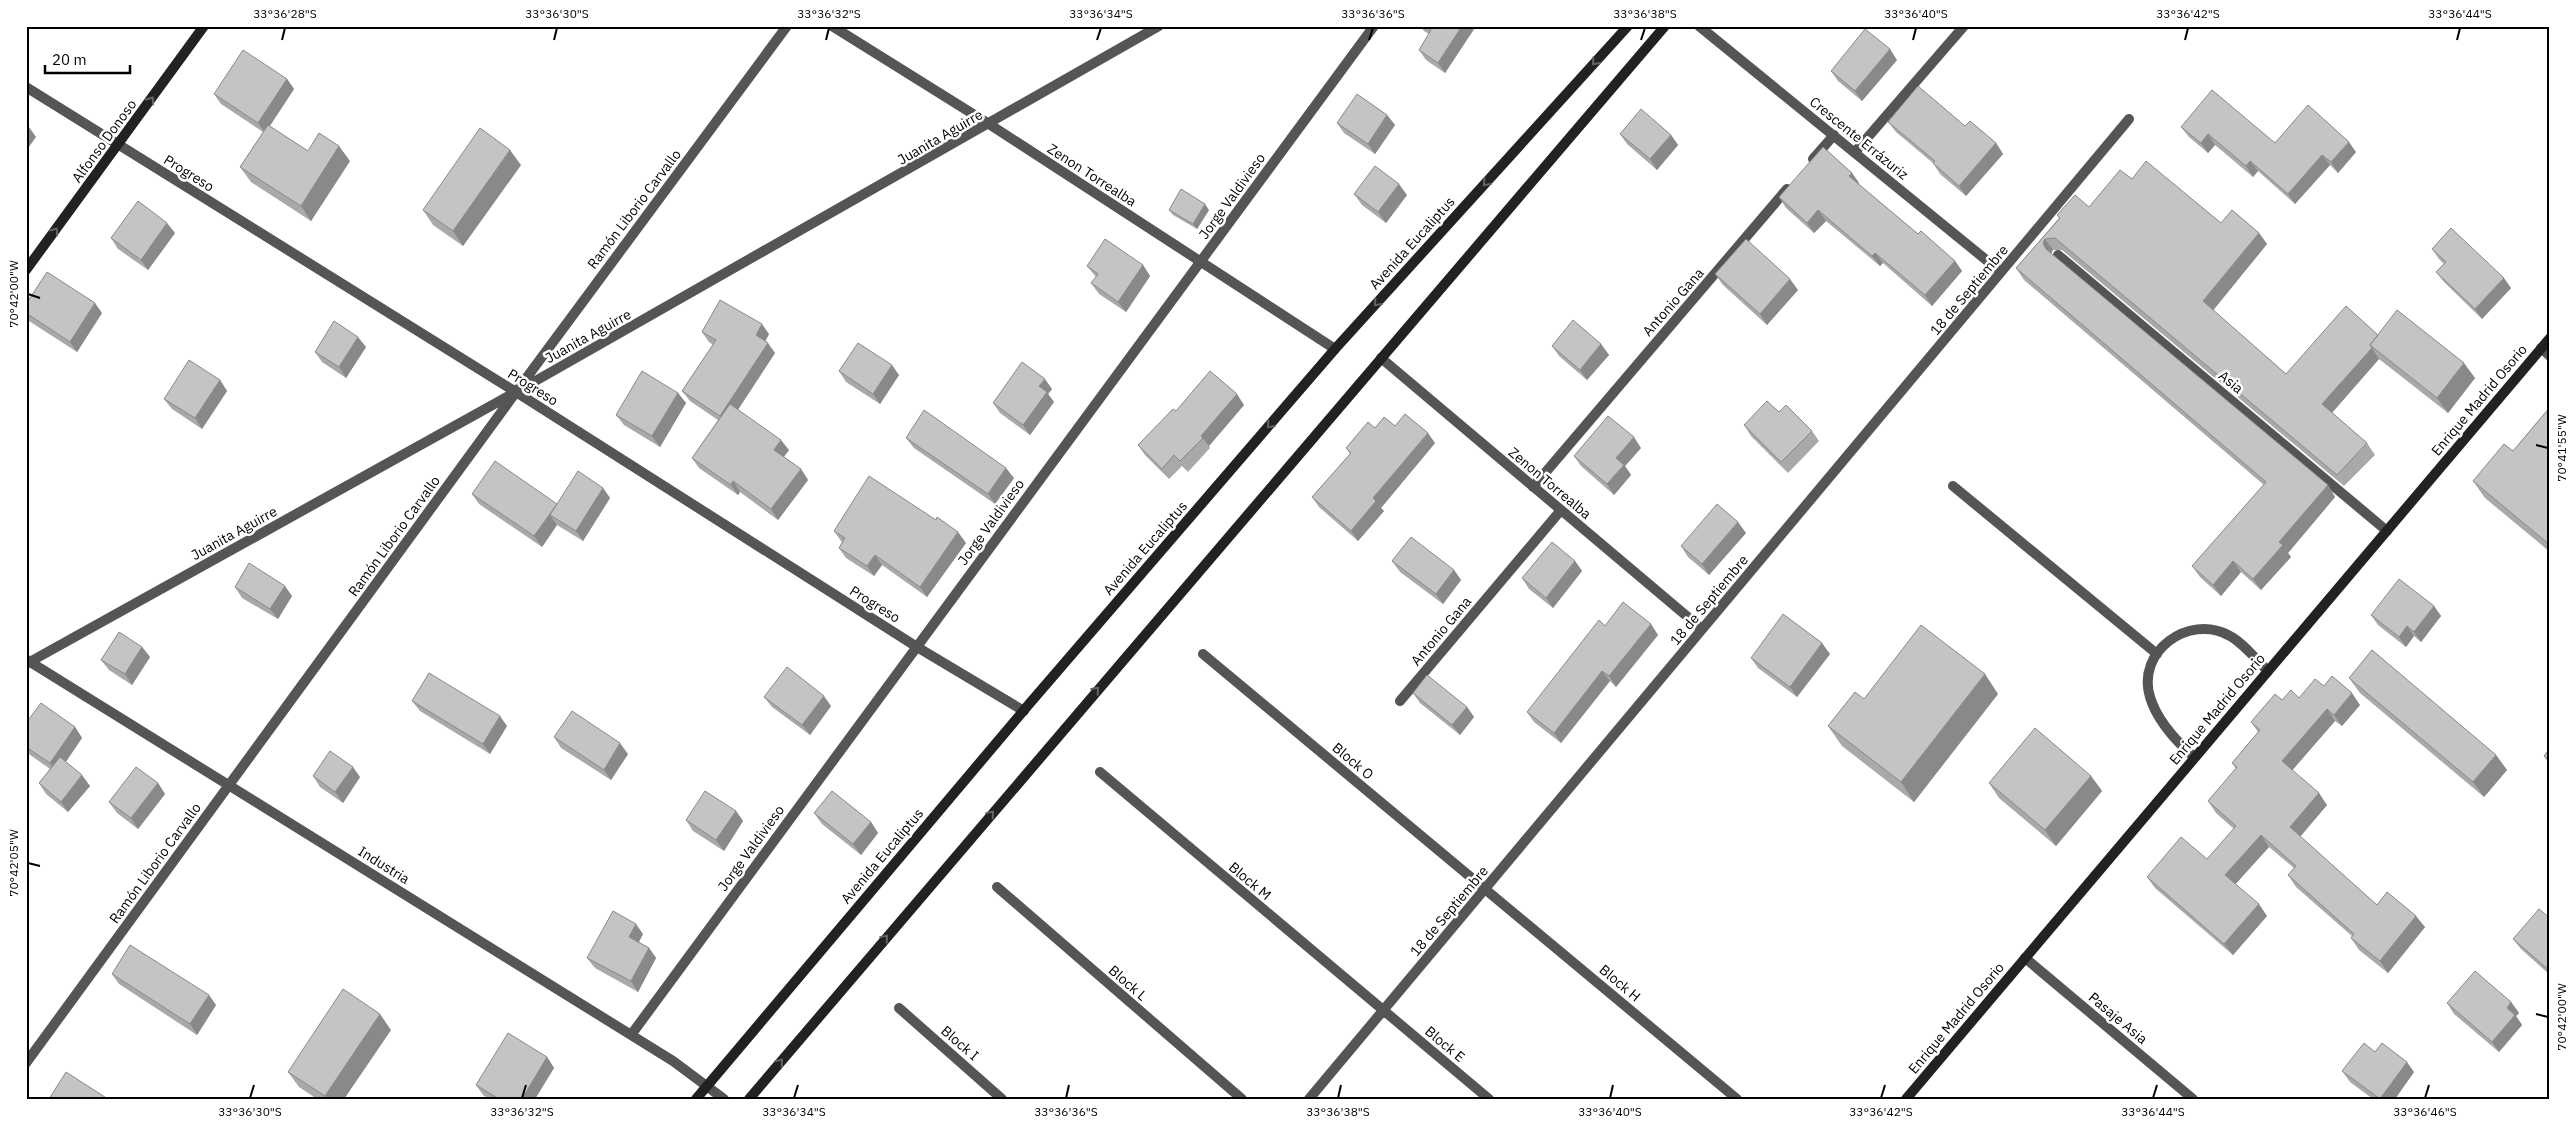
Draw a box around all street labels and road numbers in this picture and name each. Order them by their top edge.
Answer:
street label: Crescente Errázuriz [1806,93,1913,184]
street label: Alfonso Donoso [68,96,140,186]
street label: Juanita Aguirre [894,105,986,169]
street label: Zenon Torrealba [1044,140,1140,211]
street label: Ramón Liborio Carvallo [583,146,685,272]
street label: Jorge Valdivieso [1195,149,1269,242]
street label: Progreso [160,151,218,196]
street label: Avenida Eucaliptus [1365,193,1459,293]
street label: 18 de Septiembre [1926,241,2012,339]
street label: Antonio Gana [1638,264,1708,340]
street label: Juanita Aguirre [542,305,634,367]
street label: Enrique Madrid Osorio [2427,341,2531,459]
street label: Progreso [504,365,562,410]
street label: Asia [2215,366,2247,398]
street label: Zenon Torrealba [1505,443,1595,523]
street label: Ramón Liborio Carvallo [344,472,444,600]
street label: Jorge Valdivieso [954,475,1028,568]
street label: Avenida Eucaliptus [1099,497,1191,599]
street label: Juanita Aguirre [188,502,280,564]
street label: 18 de Septiembre [1666,551,1752,649]
street label: Progreso [846,582,904,627]
street label: Antonio Gana [1407,592,1476,669]
street label: Enrique Madrid Osorio [2165,650,2269,768]
street label: Block O [1329,739,1377,784]
street label: Ramón Liborio Carvallo [105,799,205,927]
street label: Jorge Valdivieso [714,801,788,894]
street label: Avenida Eucaliptus [837,804,927,907]
street label: Industria [355,842,414,888]
street label: Block M [1225,858,1275,904]
street label: 18 de Septiembre [1406,862,1492,960]
street label: Enrique Madrid Osorio [1904,959,2008,1077]
street label: Block L [1105,961,1151,1005]
street label: Block H [1596,961,1644,1005]
street label: Pasaje Asia [2085,988,2152,1048]
street label: Block I [937,1022,983,1064]
street label: Block E [1421,1022,1469,1066]

